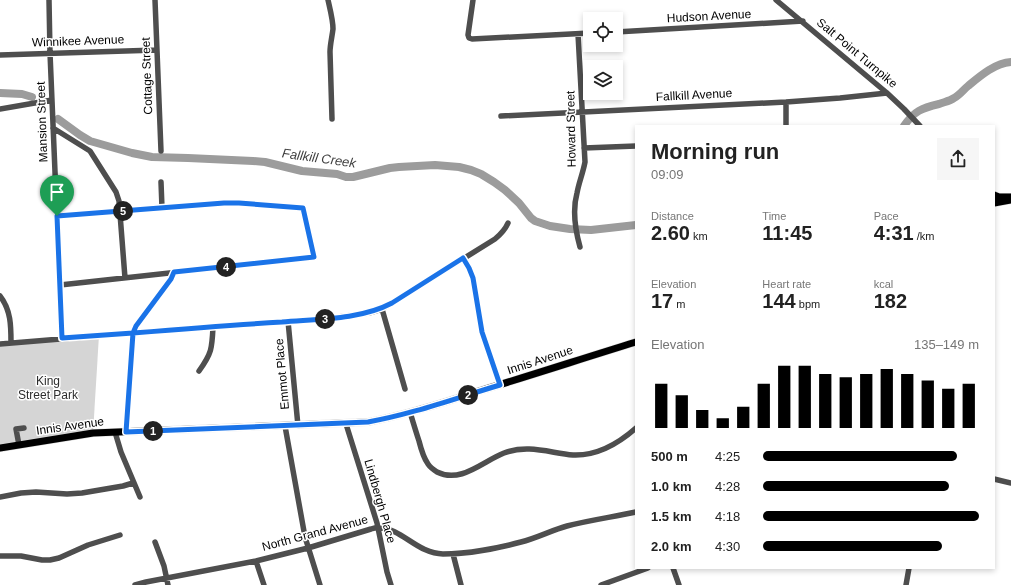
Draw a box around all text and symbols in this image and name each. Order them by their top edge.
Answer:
street label: Hudson Avenue [666,7,752,25]
map controls [583,12,623,100]
button: locate [583,12,623,52]
street label: Salt Point Turnpike [814,15,900,91]
street label: Winnikee Avenue [32,32,125,50]
street label: Cottage Street [139,36,155,115]
button: layers [583,60,623,100]
street label: Mansion Street [34,81,50,163]
street label: Fallkill Avenue [655,86,733,104]
street label: Howard Street [563,90,579,167]
button: share [937,138,979,180]
text: Morning run [651,139,779,164]
water label: Fallkill Creek [281,145,358,171]
text: 09:09 [651,167,684,182]
pin [40,175,74,216]
icon: arrive [46,181,68,203]
pin: 5 [113,201,133,221]
text: 5 [120,205,126,217]
text: Distance [651,210,694,222]
text: Time [762,210,786,222]
text: Pace [874,210,899,222]
text: 2.60 [651,222,690,244]
text: 11:45 [762,222,812,244]
text: 4:31 [874,222,914,244]
text: km [690,230,708,242]
text: /km [914,230,934,242]
pin: 4 [216,257,236,277]
text: 4 [223,261,229,273]
text: Elevation [651,278,696,290]
text: Heart rate [762,278,811,290]
text: kcal [874,278,893,290]
text: 17 [651,290,673,312]
text: 144 [762,290,796,312]
text: 182 [874,290,907,312]
text: m [673,298,685,310]
text: bpm [796,298,820,310]
pin: 3 [315,309,335,329]
text: 3 [322,313,328,325]
text: Elevation [651,337,704,352]
text: 135–149 m [914,337,979,352]
street label: Emmot Place [272,338,292,410]
street label: Innis Avenue [505,343,575,377]
park label: King Street Park [18,374,79,402]
pin: 2 [458,385,478,405]
text: 2 [465,389,471,401]
street label: Innis Avenue [35,414,105,438]
pin: 1 [143,421,163,441]
text: 1 [150,425,156,437]
text: 500 m [651,449,688,464]
text: 4:25 [715,449,740,464]
street label: Lindbergh Place [361,457,399,545]
text: 1.0 km [651,479,691,494]
text: 4:28 [715,479,740,494]
text: 1.5 km [651,509,691,524]
text: 4:18 [715,509,740,524]
street label: North Grand Avenue [260,512,370,554]
text: 2.0 km [651,539,691,554]
text: 4:30 [715,539,740,554]

